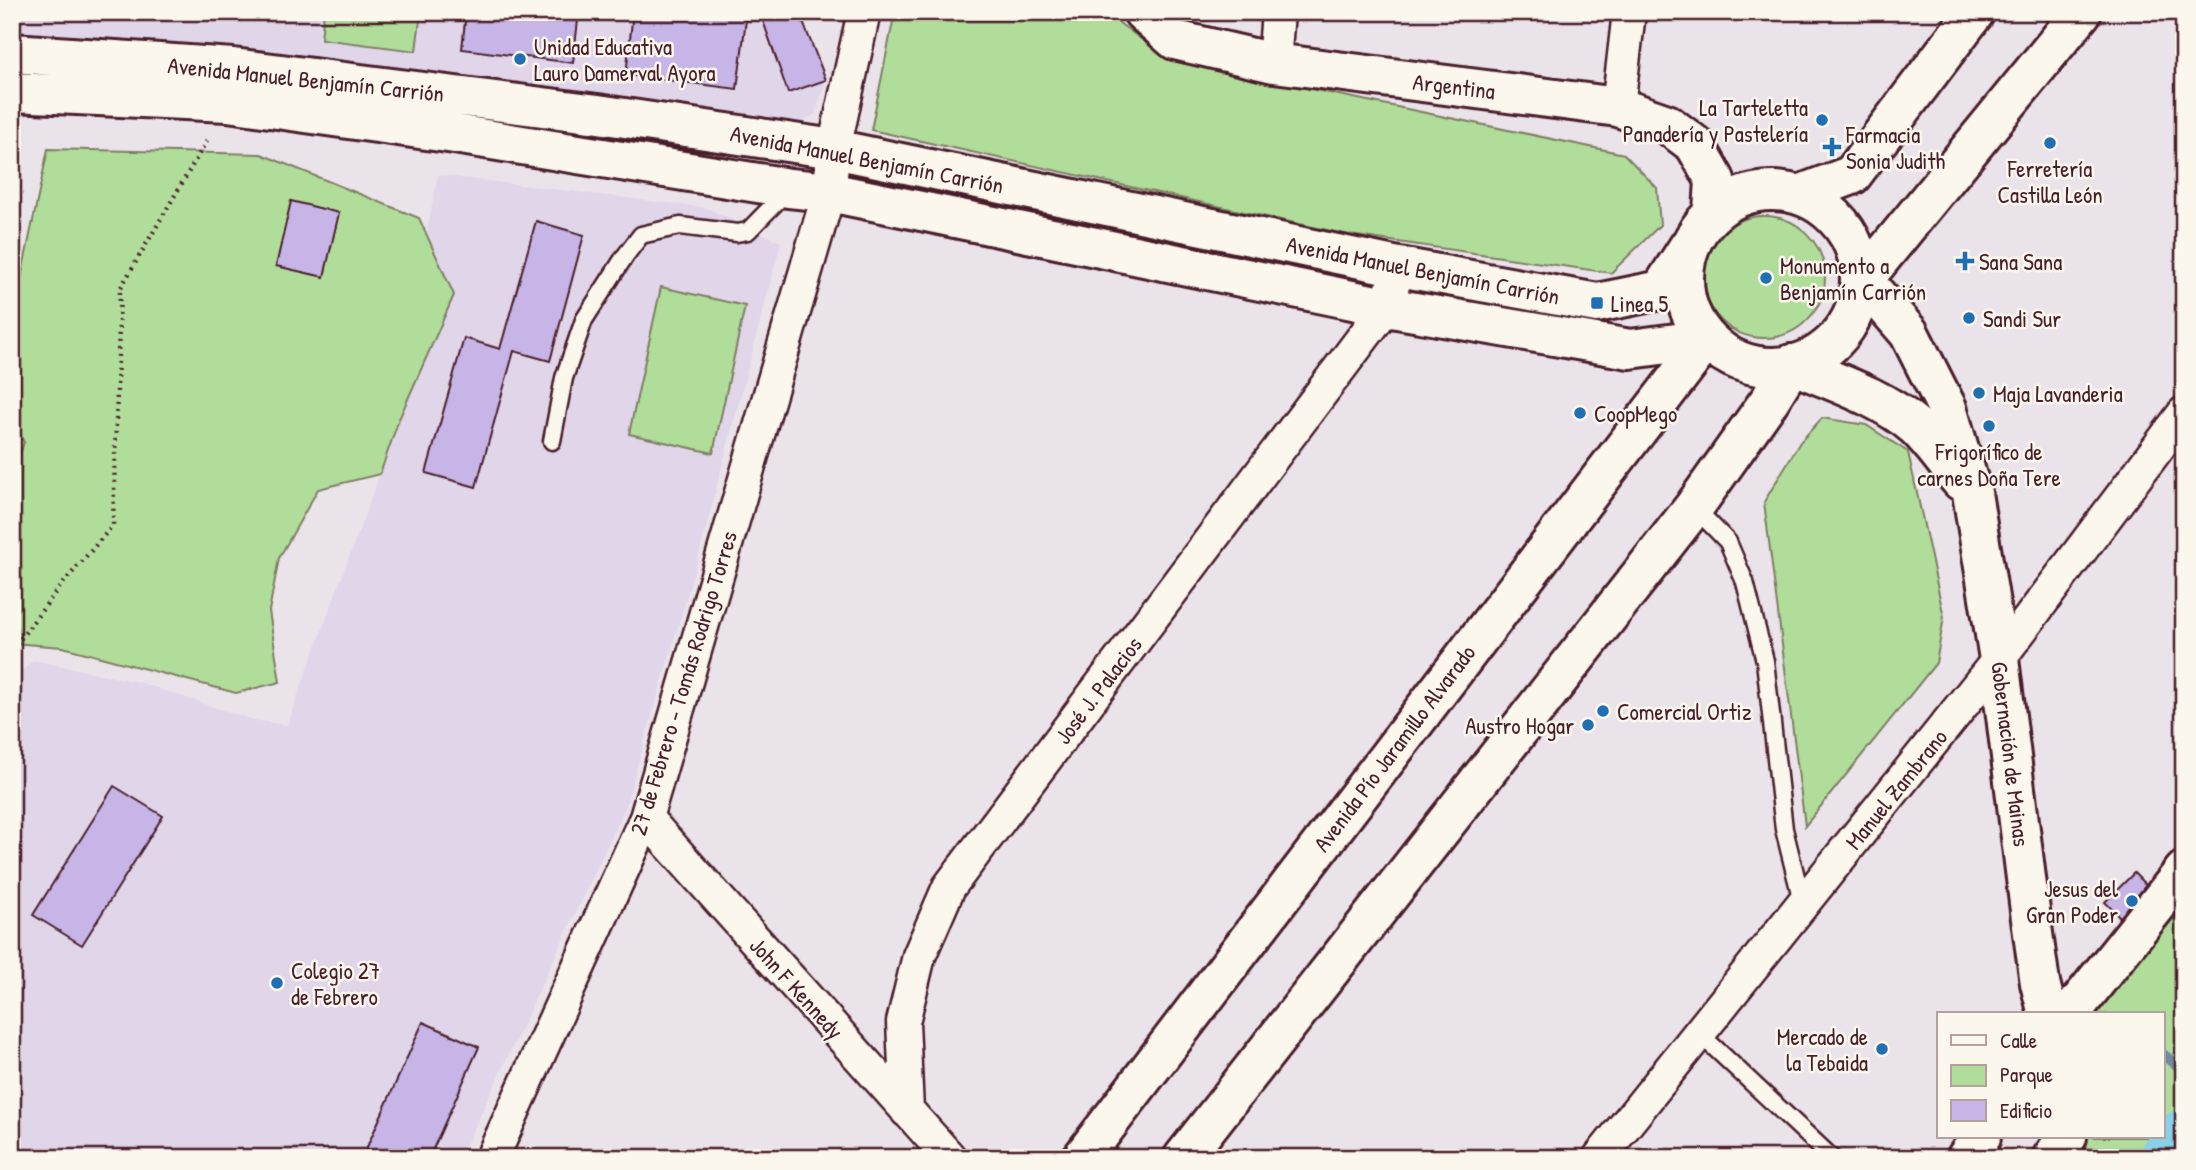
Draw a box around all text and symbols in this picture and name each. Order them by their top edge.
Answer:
place label: Unidad Educativa Lauro Damerval Ayora [534,31,716,88]
street label: Avenida Manuel Benjamín Carrión [166,49,446,109]
marker: Unidad Educativa Lauro Damerval Ayora [512,51,528,67]
street label: Argentina [1411,66,1497,106]
place label: La Tarteletta Panadería y Pastelería [1623,92,1808,149]
marker: La Tarteletta Panadería y Pastelería [1814,112,1830,128]
street label: Avenida Manuel Benjamín Carrión [728,117,1006,201]
place label: Farmacia Sonia Judith [1845,119,1945,176]
marker: Ferretería Castilla León [2042,135,2058,151]
marker: Farmacia Sonia Judith [1824,139,1840,155]
place label: Ferretería Castilla León [1997,153,2103,210]
street label: Avenida Manuel Benjamín Carrión [1284,228,1562,312]
place label: Sana Sana [1979,246,2062,277]
place label: Monumento a Benjamín Carrión [1780,250,1926,307]
marker: Sana Sana [1957,253,1973,269]
marker: Monumento a Benjamín Carrión [1758,270,1774,286]
place label: Linea 5 [1611,288,1669,319]
marker: Linea 5 [1589,295,1605,311]
place label: Sandi Sur [1983,303,2061,334]
marker: Sandi Sur [1961,310,1977,326]
place label: Maja Lavanderia [1993,378,2123,409]
marker: Maja Lavanderia [1971,385,1987,401]
place label: CoopMego [1594,398,1677,429]
marker: CoopMego [1572,405,1588,421]
marker: Frigorífico de carnes Doña Tere [1981,418,1997,434]
place label: Frigorífico de carnes Doña Tere [1917,436,2061,493]
street label: 27 de Febrero - Tomás Rodrigo Torres [622,527,744,839]
street label: José J. Palacios [1047,630,1149,750]
street label: Avenida Pío Jaramillo Alvarado [1306,638,1482,858]
street label: Gobernación de Mainas [1984,660,2038,848]
place label: Comercial Ortiz [1617,696,1752,727]
marker: Comercial Ortiz [1595,703,1611,719]
place label: Austro Hogar [1465,710,1574,741]
marker: Austro Hogar [1580,717,1596,733]
street label: Manuel Zambrano [1838,722,1954,856]
place label: Jesus del Gran Poder [2026,873,2119,930]
marker: Jesus del Gran Poder [2124,893,2140,909]
street label: John F Kennedy [743,930,851,1046]
place label: Colegio 27 de Febrero [291,955,380,1012]
marker: Colegio 27 de Febrero [269,975,285,991]
legend [1937,1012,2164,1138]
place label: Mercado de la Tebaida [1777,1021,1868,1078]
text: Calle [2000,1026,2037,1055]
marker: Mercado de la Tebaida [1874,1041,1890,1057]
text: Parque [2000,1060,2053,1089]
text: Edificio [2000,1096,2052,1125]

